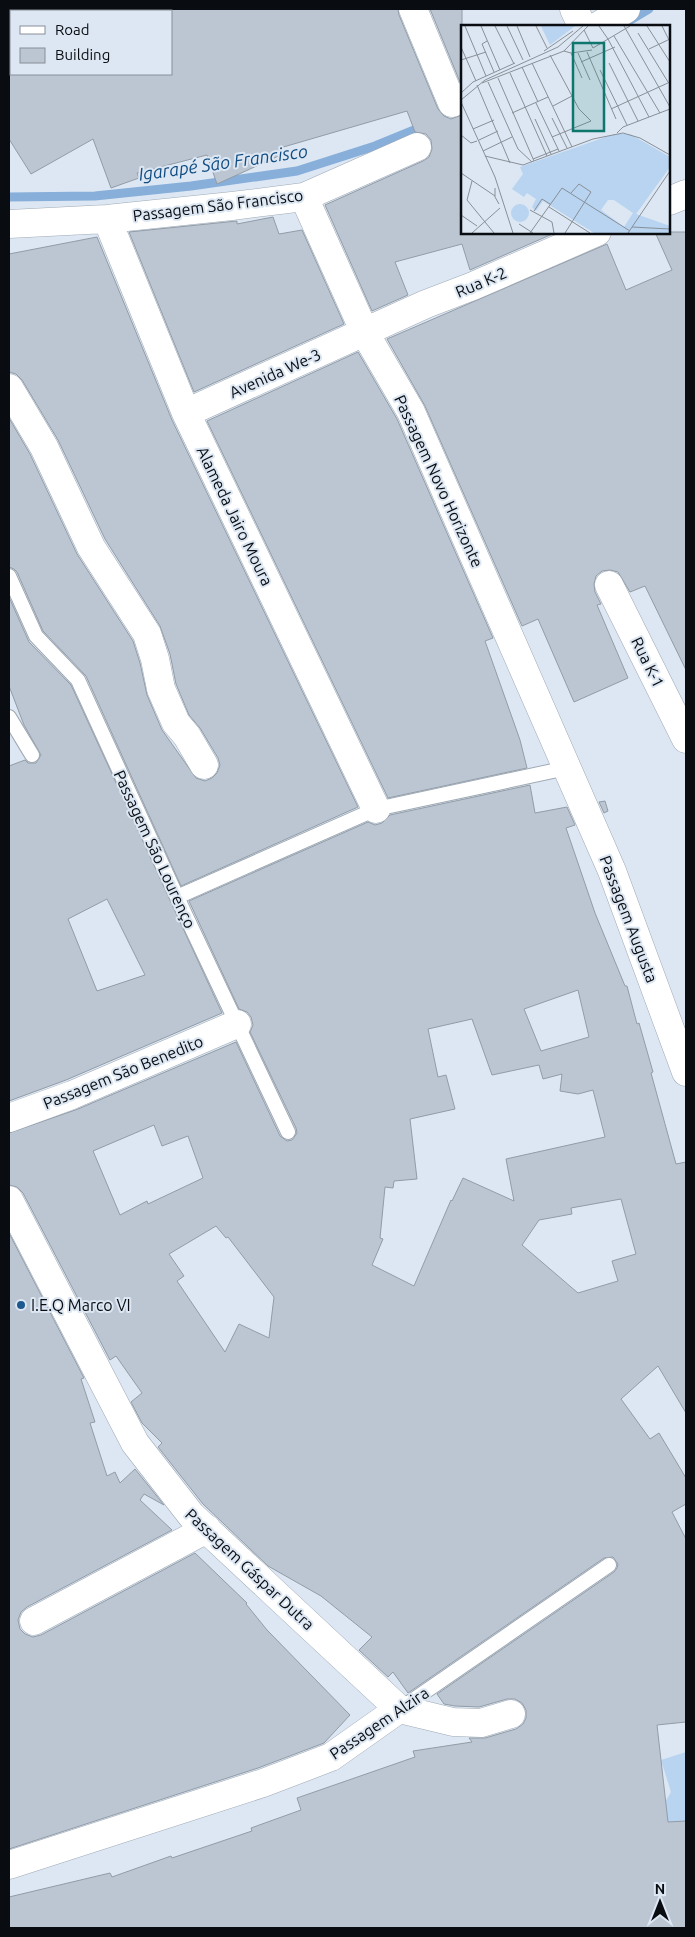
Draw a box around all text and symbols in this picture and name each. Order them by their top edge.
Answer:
legend [10,10,172,75]
text: Road [55,21,90,38]
inset map [461,25,670,234]
text: Building [55,46,110,63]
water label: Igarapé São Francisco [137,140,309,184]
street label: Passagem São Francisco [132,186,304,224]
street label: Rua K-2 [453,263,509,301]
street label: Avenida We-3 [227,345,323,401]
street label: Passagem Novo Horizonte [391,392,487,570]
street label: Alameda Jairo Moura [193,444,277,588]
street label: Rua K-1 [628,634,668,690]
street label: Passagem São Lourenço [110,767,200,931]
street label: Passagem Augusta [596,853,662,985]
street label: Passagem São Benedito [40,1032,206,1112]
place label: I.E.Q Marco VI [31,1296,131,1314]
marker: I.E.Q Marco VI [15,1299,27,1311]
street label: Passagem Gáspar Dutra [182,1505,318,1633]
street label: Passagem Alzira [326,1683,432,1763]
north arrow [635,1877,685,1927]
text: N [655,1881,665,1897]

